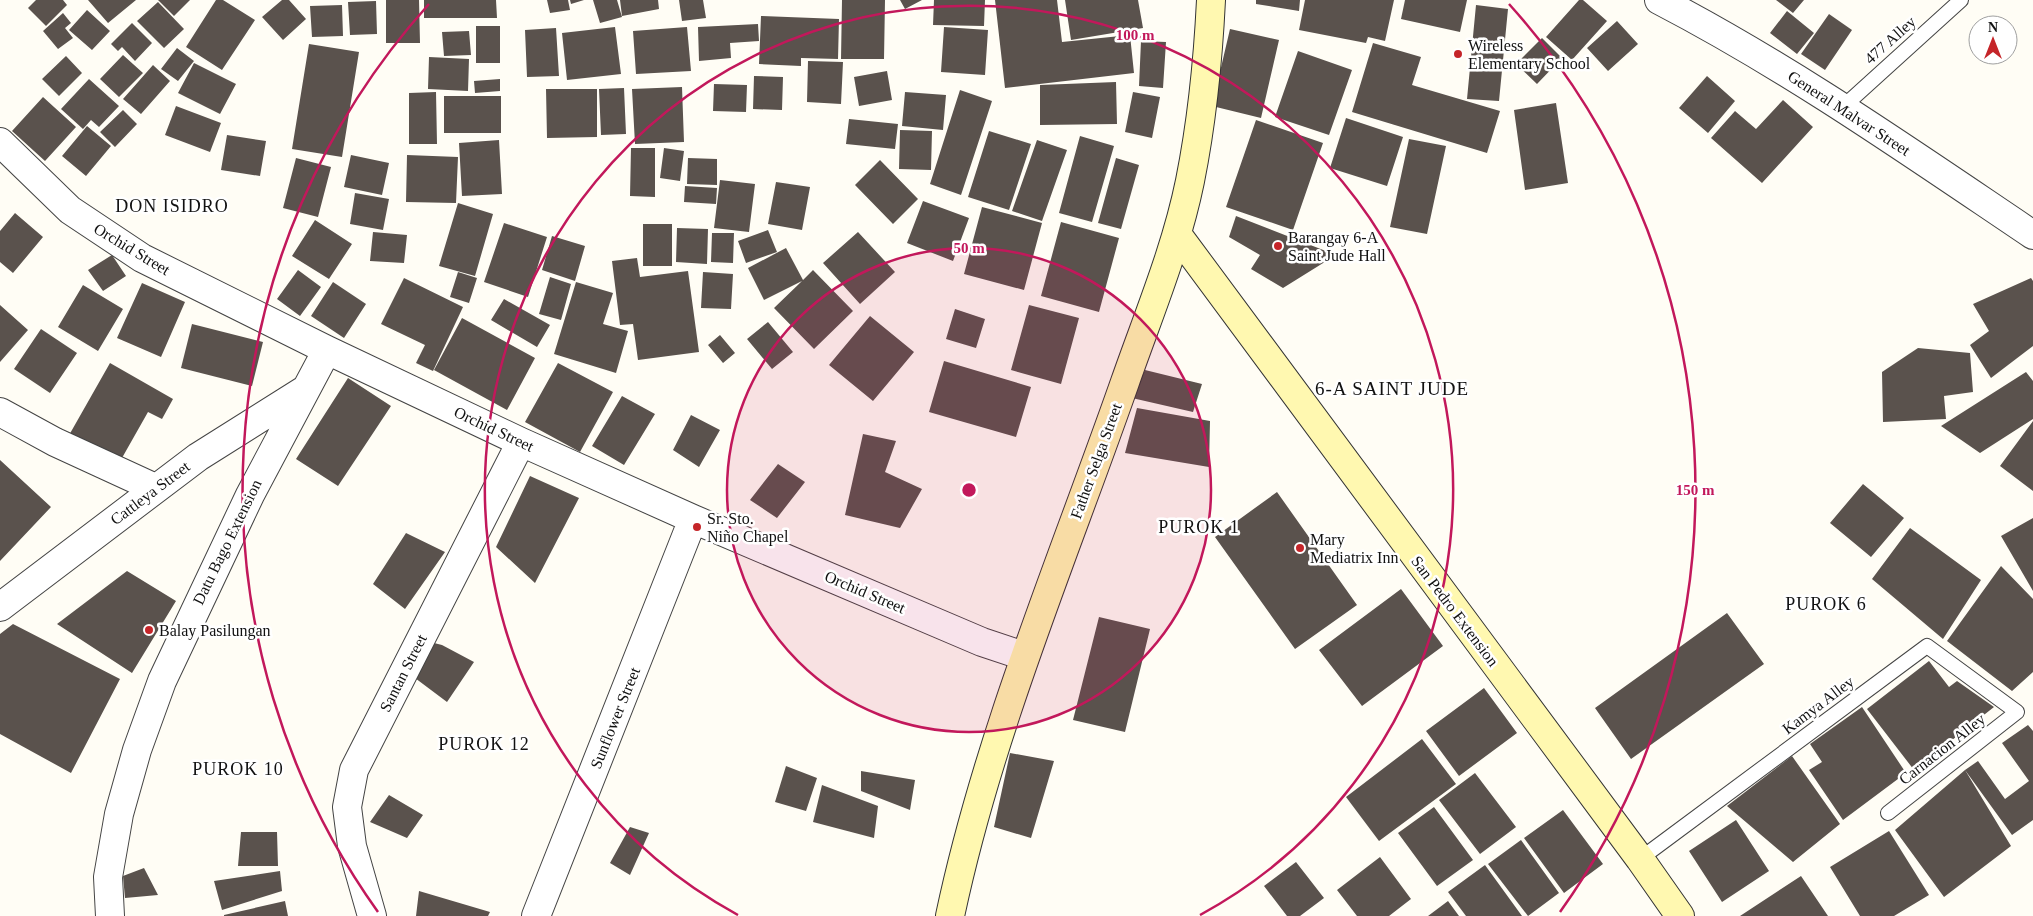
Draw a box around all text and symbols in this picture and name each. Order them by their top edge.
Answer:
street label: 477 Alley [1861,13,1920,68]
north arrow [1968,15,2018,65]
text: N [1988,20,1998,35]
text: 100 m [1116,27,1155,43]
place label: Wireless Elementary School [1468,37,1591,73]
marker: Wireless Elementary School [1452,48,1464,60]
street label: General Malvar Street [1785,67,1914,159]
district label: DON ISIDRO [115,196,229,216]
street label: Orchid Street [91,220,174,279]
place label: Barangay 6-A Saint Jude Hall [1288,229,1386,264]
text: 50 m [953,240,985,256]
marker: Barangay 6-A Saint Jude Hall [1272,240,1284,252]
district label: 6-A SAINT JUDE [1315,378,1469,399]
street label: Father Selga Street [1067,400,1126,521]
street label: Orchid Street [452,403,537,455]
street label: Cattleya Street [107,457,194,529]
street label: Datu Bago Extension [189,477,266,608]
centre of rings [960,481,978,499]
text: 150 m [1676,482,1715,498]
place label: Sr. Sto. Niño Chapel [707,510,789,546]
district label: PUROK 1 [1158,517,1240,537]
marker: Sr. Sto. Niño Chapel [691,521,703,533]
place label: Mary Mediatrix Inn [1310,531,1398,566]
marker: Mary Mediatrix Inn [1294,542,1306,554]
street label: San Pedro Extension [1408,553,1502,669]
street label: Orchid Street [822,567,908,617]
district label: PUROK 6 [1785,594,1867,614]
place label: Balay Pasilungan [159,622,271,640]
marker: Balay Pasilungan [143,624,155,636]
street label: Santan Street [376,631,430,715]
street label: Sunflower Street [587,664,643,771]
street label: Kamya Alley [1779,673,1858,738]
street label: Carnacion Alley [1896,710,1989,789]
district label: PUROK 12 [438,734,530,754]
district label: PUROK 10 [192,759,284,779]

